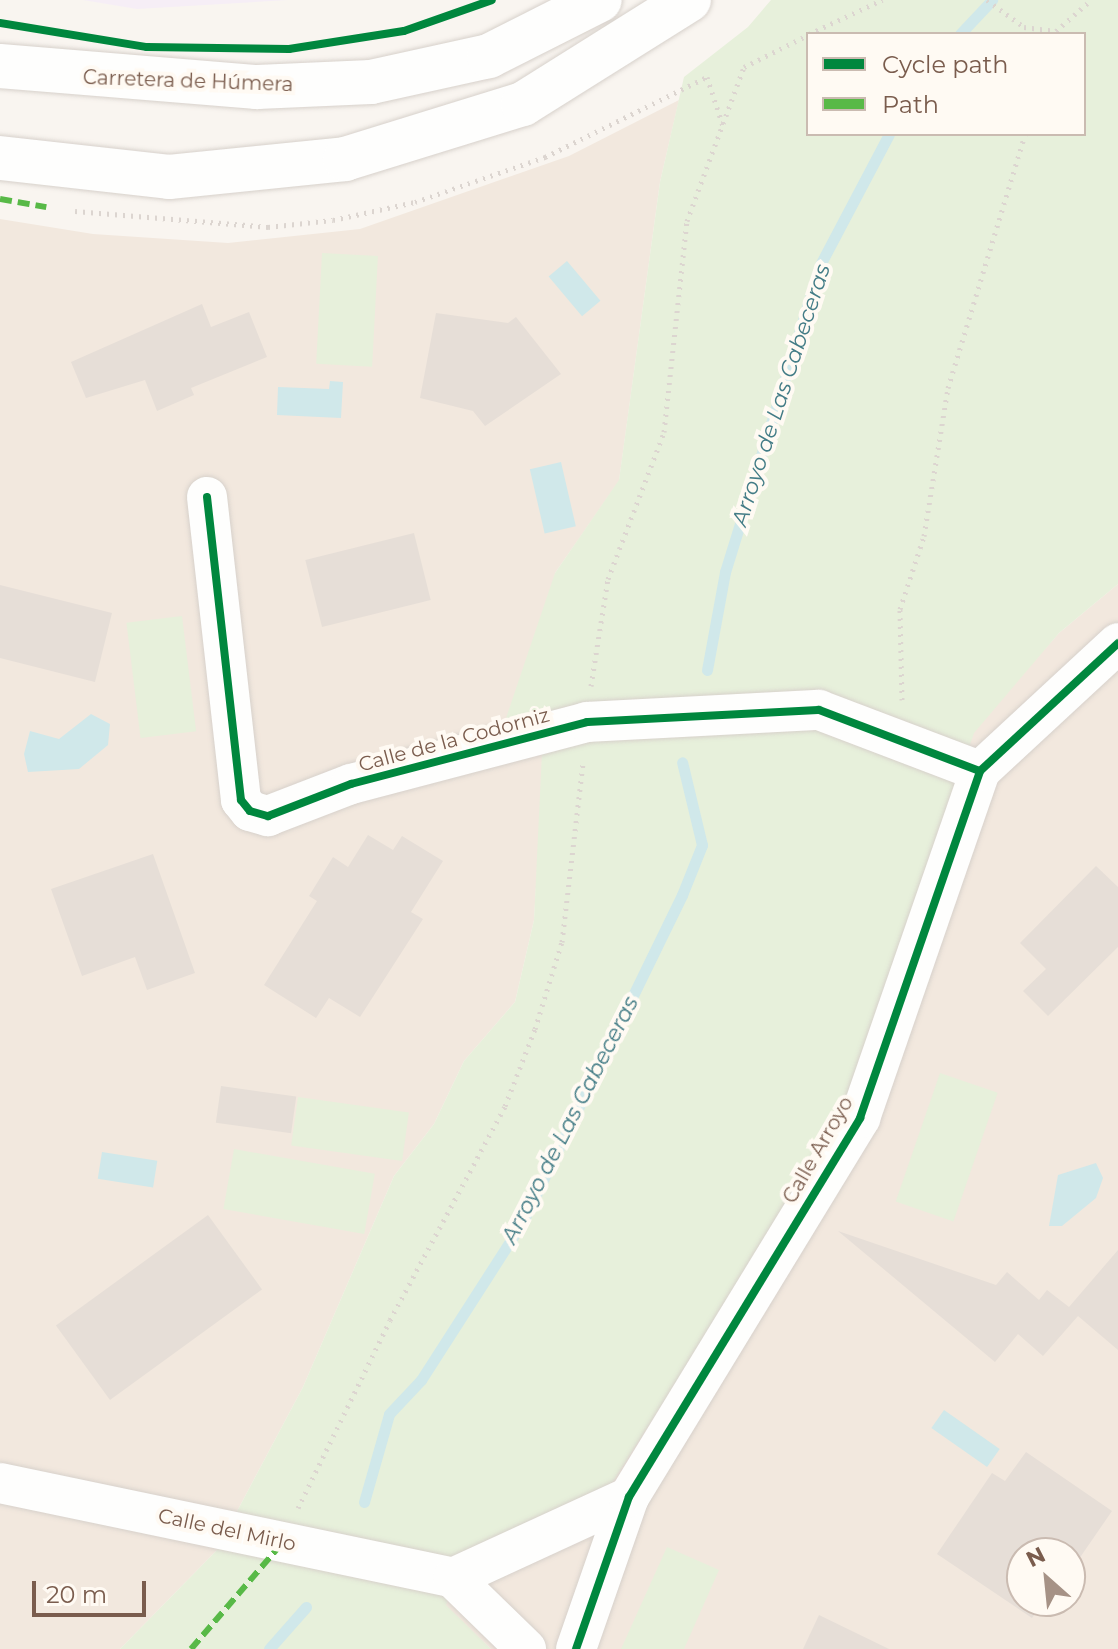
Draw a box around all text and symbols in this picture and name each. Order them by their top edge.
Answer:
legend [806,32,1086,136]
text: Cycle path [882,50,1009,79]
street label: Carretera de Húmera [82,65,294,97]
text: Path [882,90,939,119]
water label: Arroyo de Las Cabeceras [726,261,836,529]
street label: Calle de la Codorniz [356,703,552,777]
water label: Arroyo de Las Cabeceras [496,992,644,1248]
street label: Calle Arroyo [778,1092,858,1208]
street label: Calle del Mirlo [156,1504,298,1556]
north arrow [1006,1537,1086,1617]
text: N [1022,1541,1050,1573]
scale bar [36,1565,150,1615]
text: 20 m [46,1580,107,1609]

